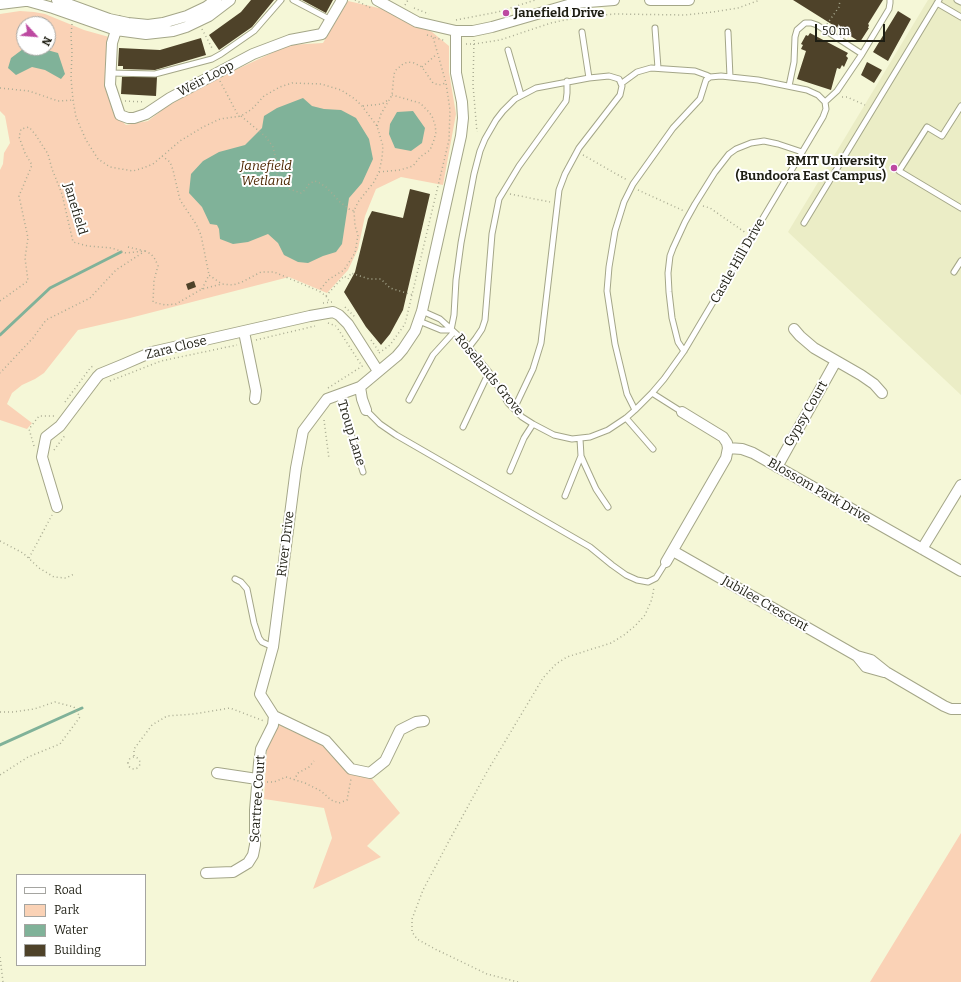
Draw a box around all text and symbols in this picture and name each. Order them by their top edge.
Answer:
place label: Janefield Drive [514,5,604,21]
marker: Janefield Drive [501,8,511,18]
north arrow [16,16,56,56]
scale bar [817,16,887,42]
text: 50 m [822,24,850,38]
text: N [39,34,54,48]
street label: Weir Loop [175,58,237,100]
place label: RMIT University (Bundoora East Campus) [736,153,886,184]
park label: Janefield Wetland [240,158,292,189]
marker: RMIT University (Bundoora East Campus) [889,163,899,173]
street label: Janefield [60,181,90,237]
street label: Castle Hill Drive [707,216,769,306]
street label: Roselands Grove [451,331,527,419]
street label: Zara Close [144,333,208,363]
street label: Gypsy Court [781,378,831,450]
street label: Troup Lane [334,398,368,468]
street label: Blossom Park Drive [765,455,873,527]
street label: River Drive [274,510,298,578]
street label: Jubilee Crescent [719,573,811,635]
street label: Scartree Court [247,755,269,843]
legend [16,874,146,966]
text: Road [54,883,82,897]
text: Park [54,903,79,917]
text: Water [54,923,88,937]
text: Building [54,943,101,957]

